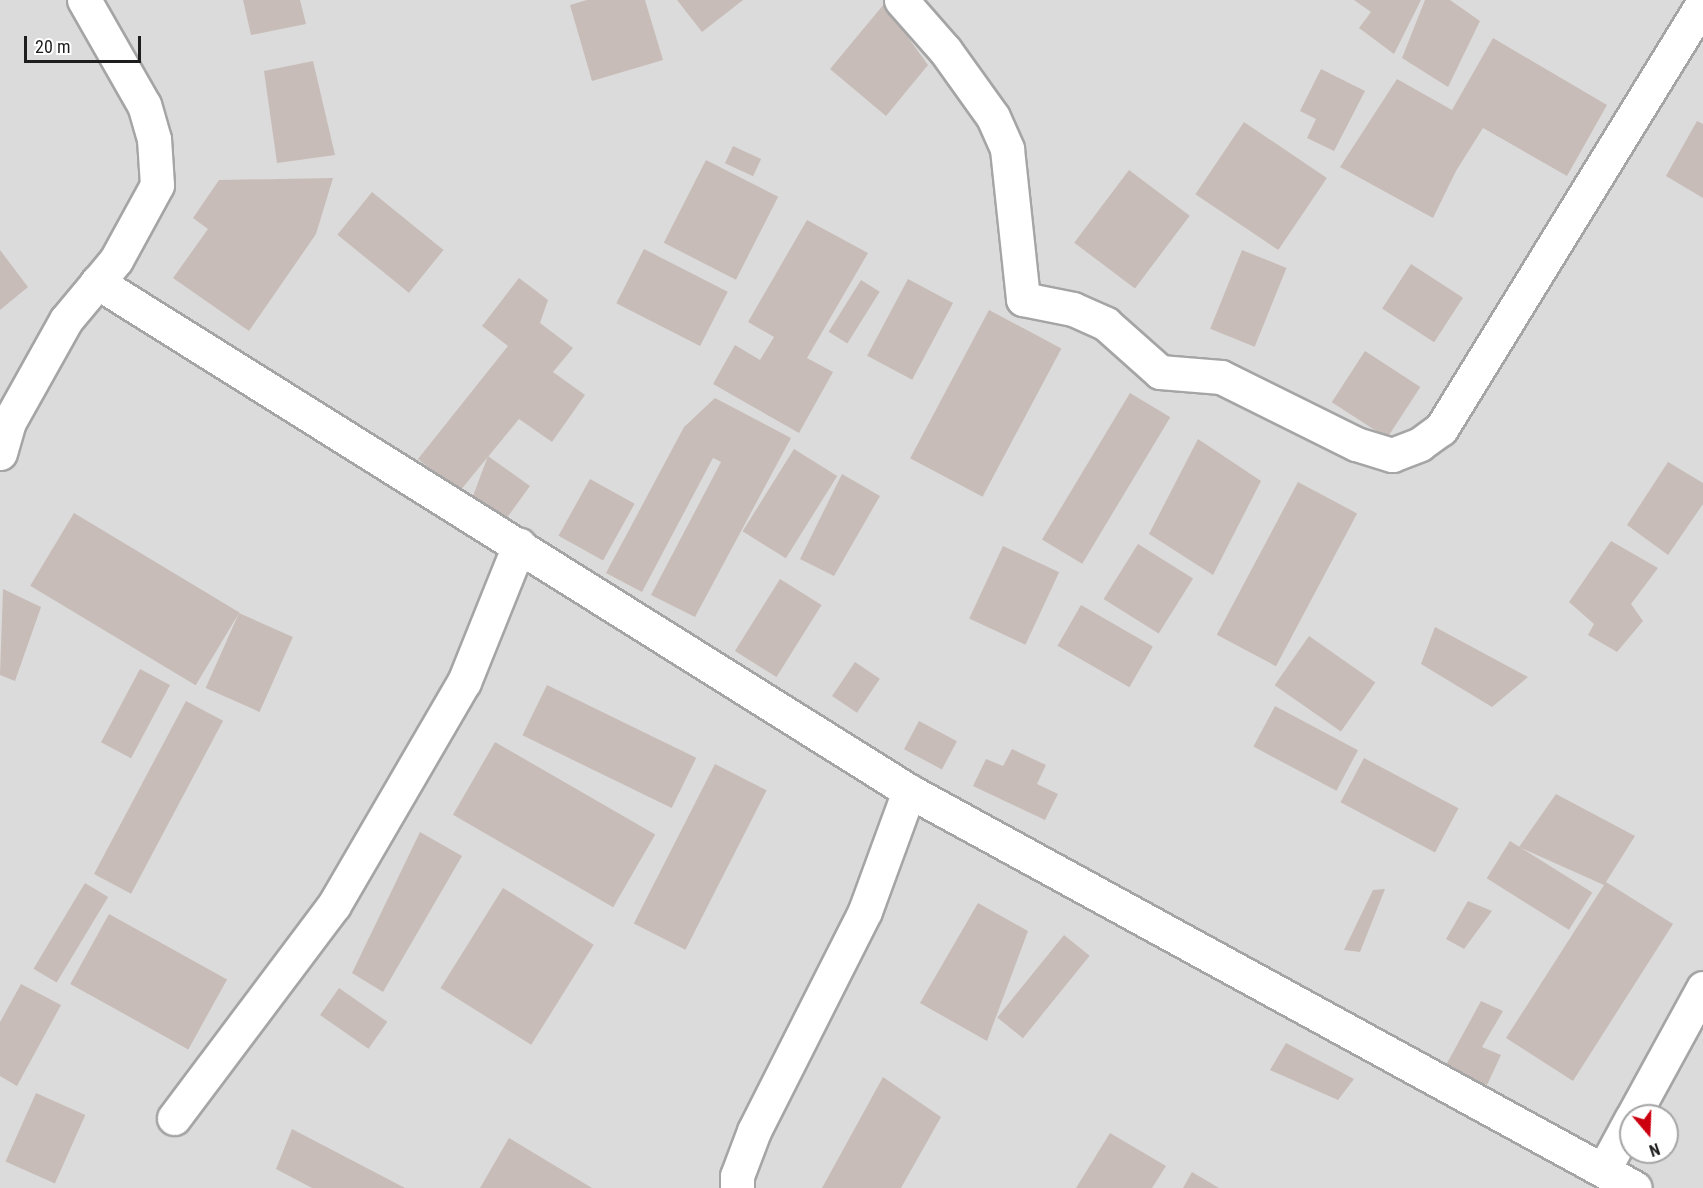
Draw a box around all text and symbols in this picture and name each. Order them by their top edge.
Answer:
scale bar [27,24,144,62]
text: 20 m [35,36,70,57]
north arrow [1619,1104,1679,1164]
text: N [1647,1139,1662,1160]

